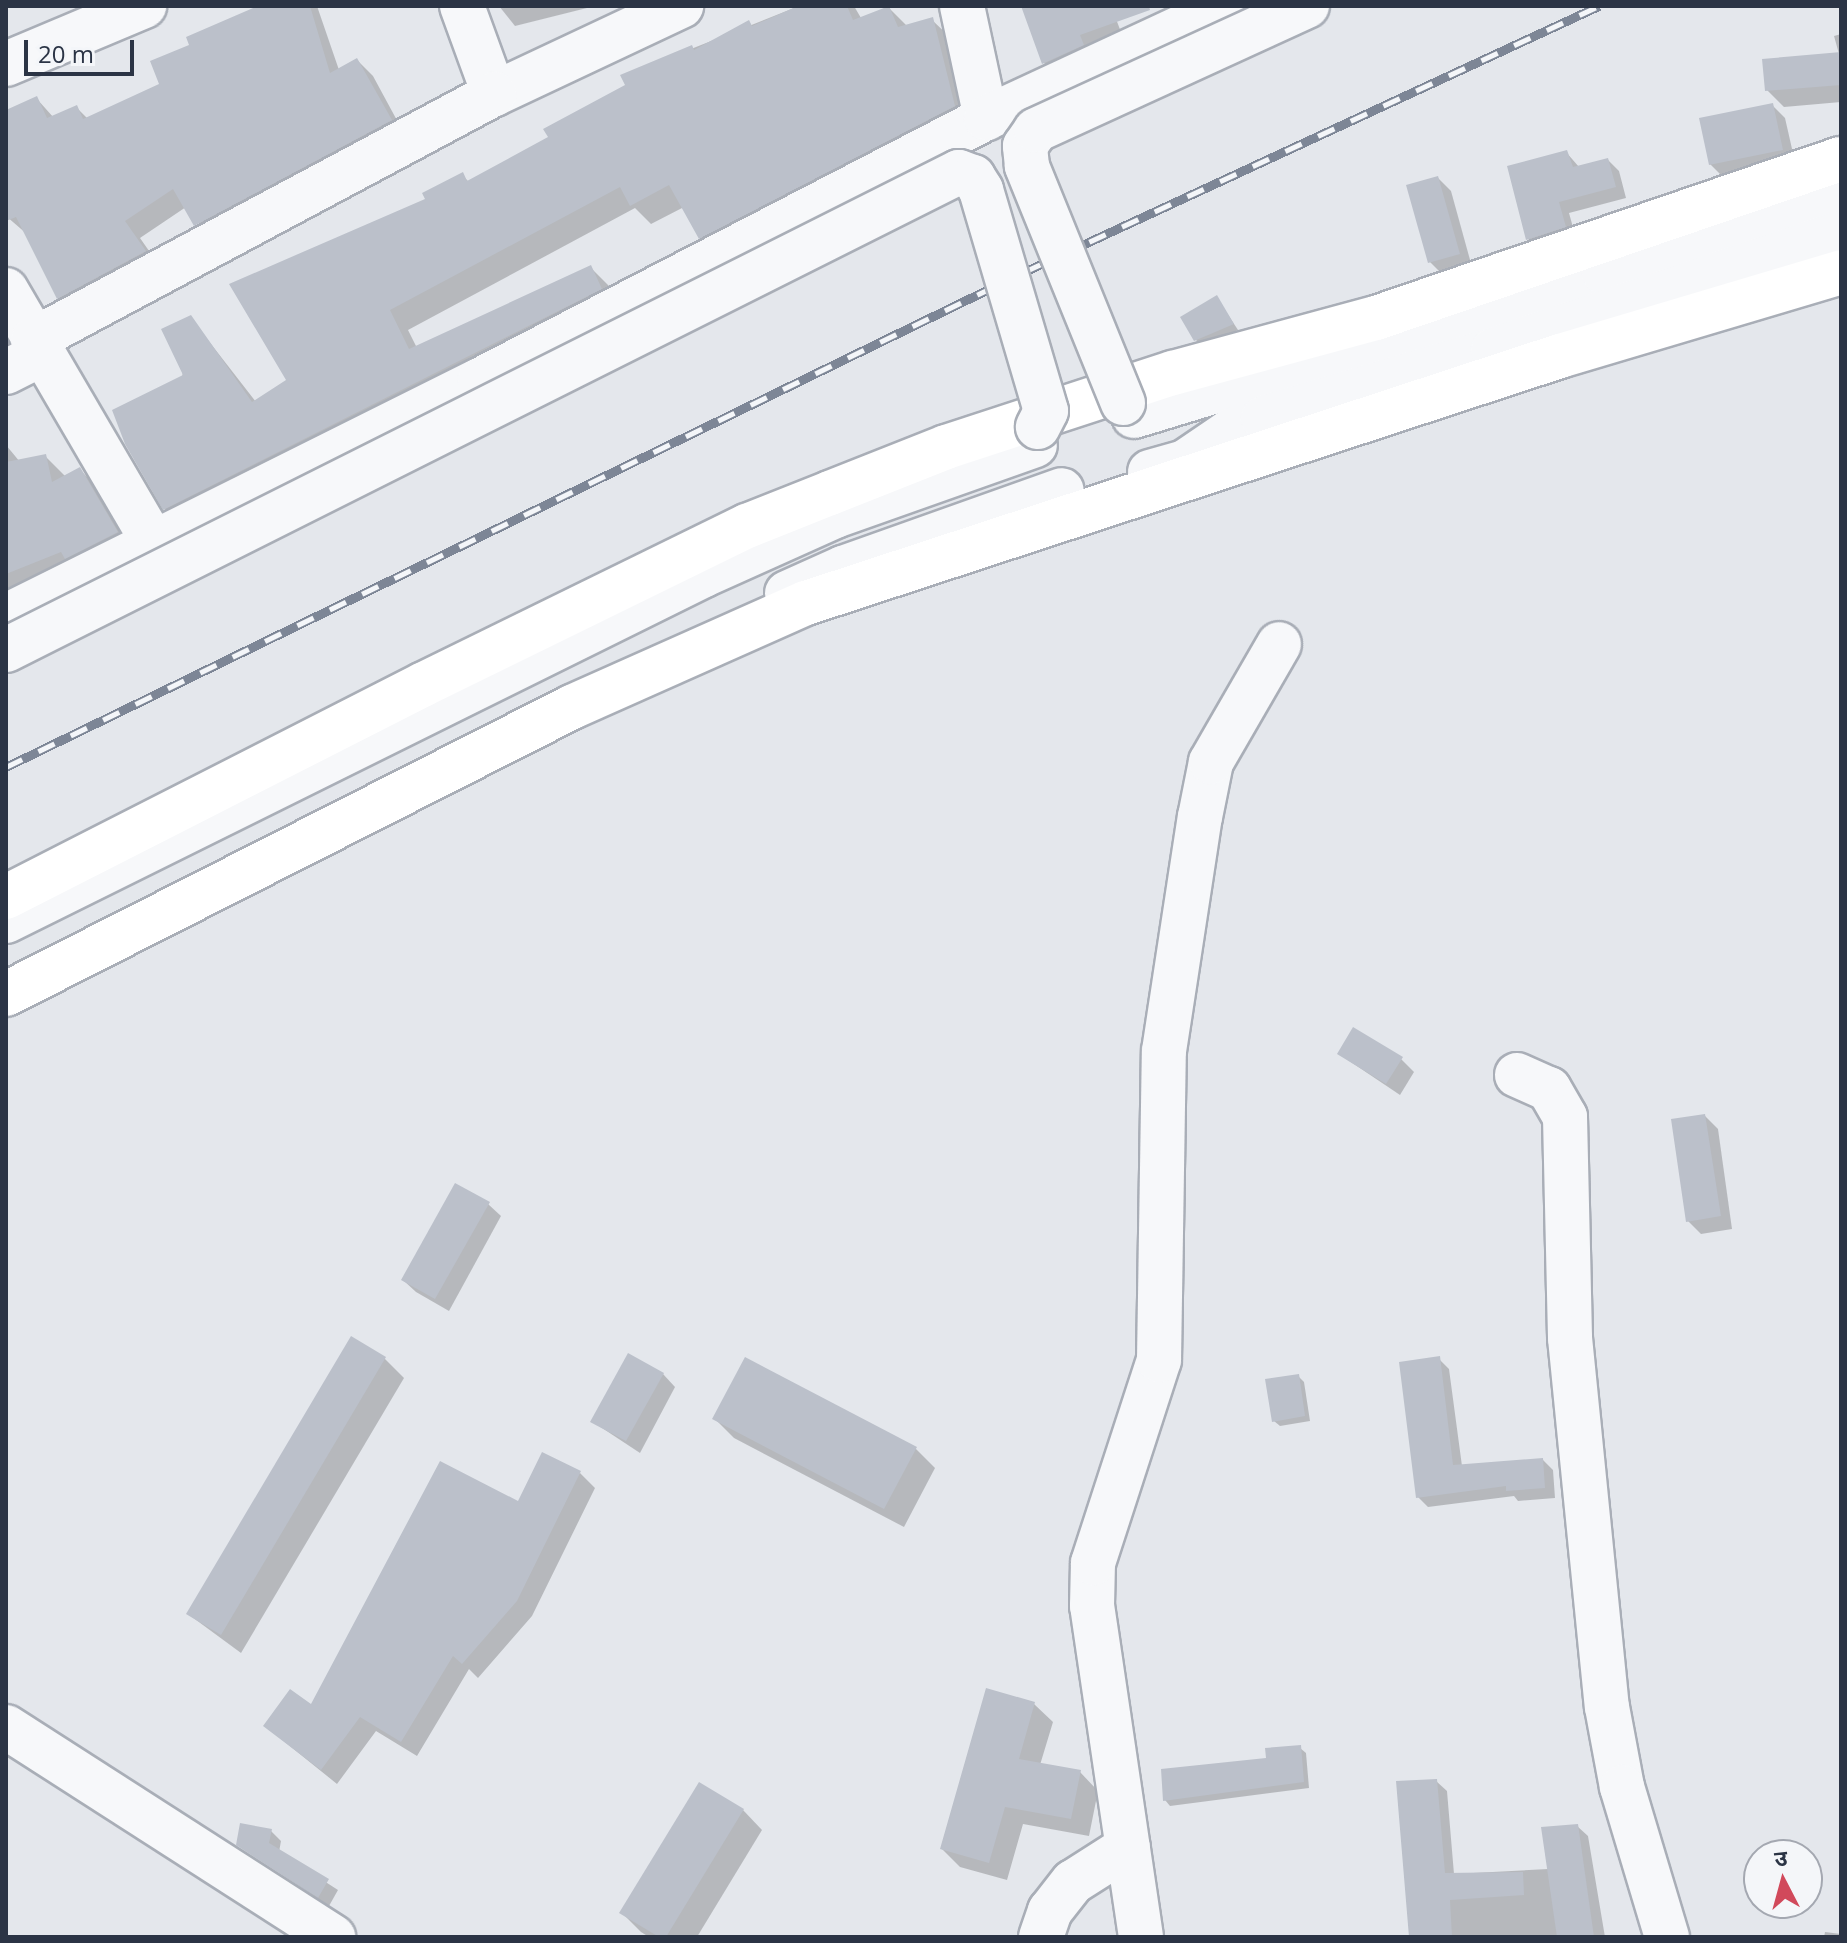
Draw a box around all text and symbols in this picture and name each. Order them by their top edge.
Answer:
scale bar [28,24,138,74]
text: 20 m [38,37,94,70]
north arrow [1743,1839,1823,1919]
text: उ [1773,1842,1789,1873]

